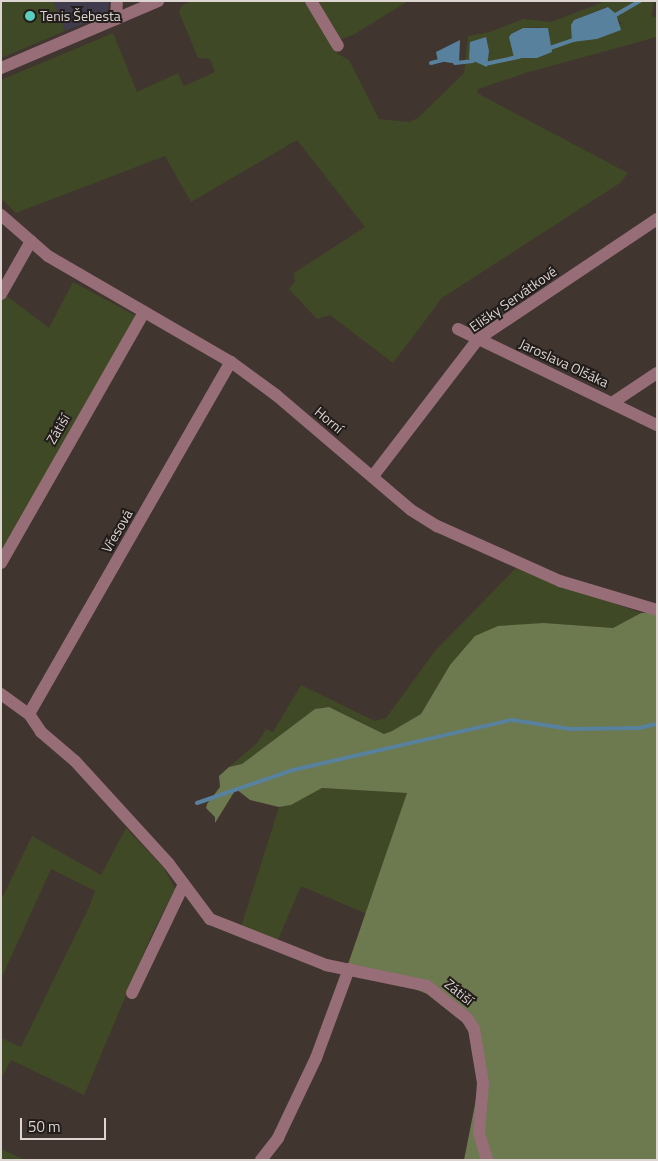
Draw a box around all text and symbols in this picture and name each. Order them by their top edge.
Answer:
place label: Tenis Šebesta [40,8,121,24]
marker: Tenis Šebesta [24,10,36,22]
street label: Elišky Servátkové [466,263,560,335]
street label: Jaroslava Olšáka [517,335,611,391]
street label: Horní [311,403,347,437]
street label: Zátiší [43,411,73,447]
street label: Vřesová [98,506,136,556]
street label: Zátiší [441,975,477,1009]
scale bar [22,1108,109,1140]
text: 50 m [28,1115,61,1138]

